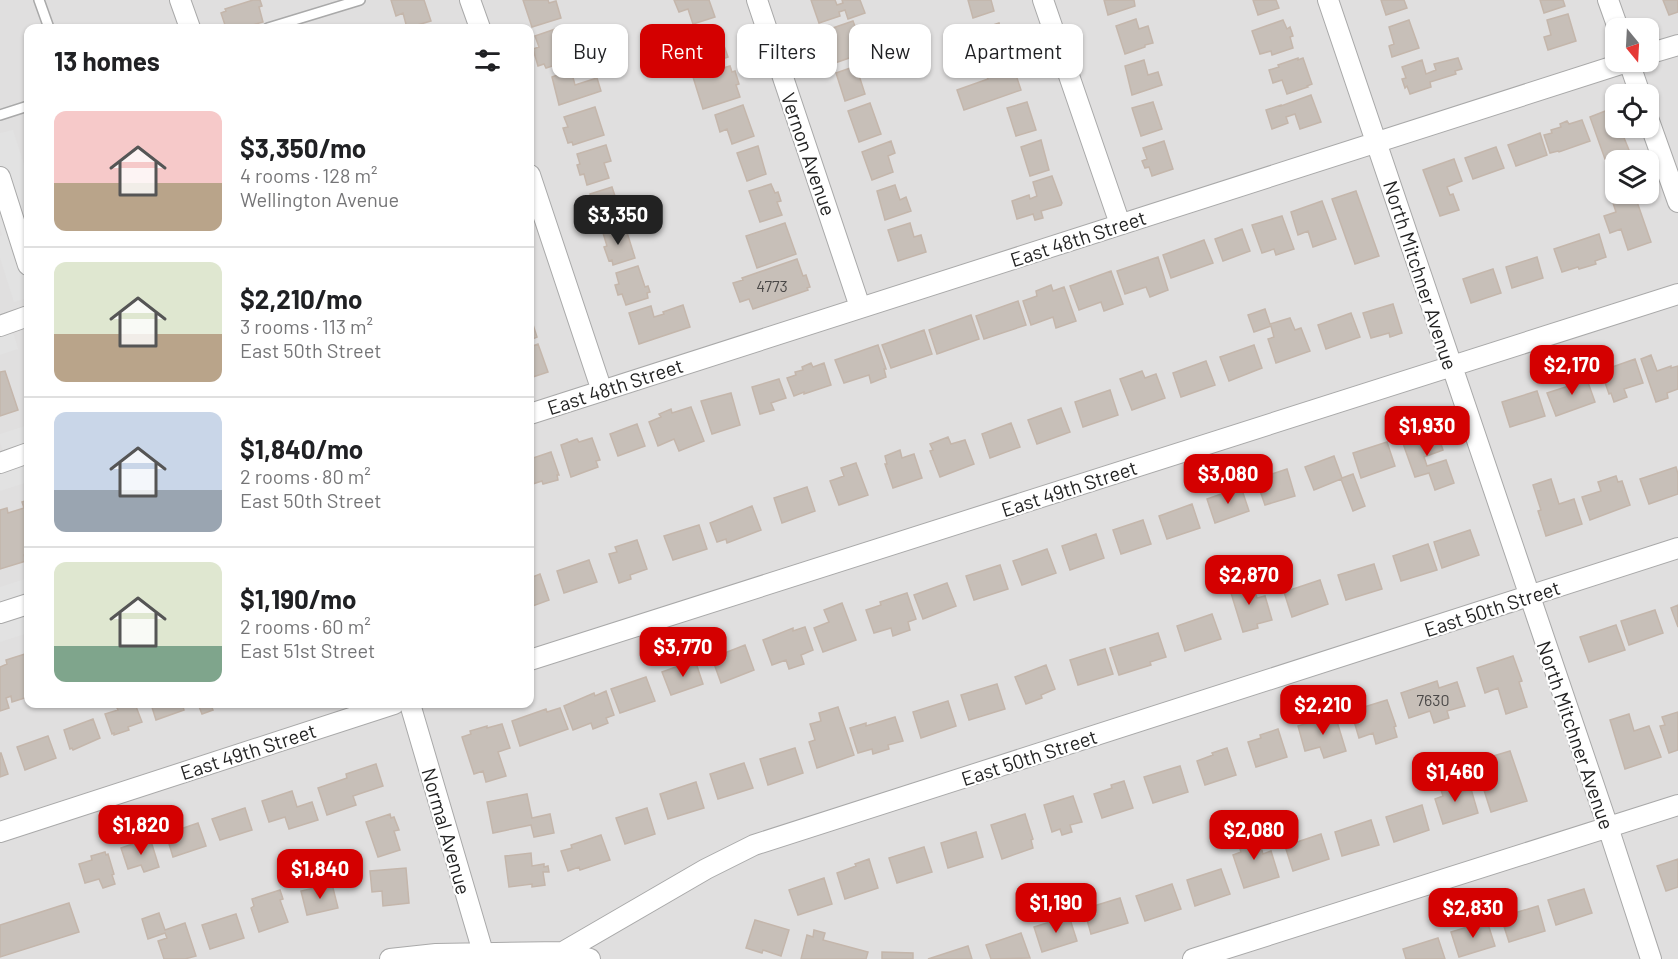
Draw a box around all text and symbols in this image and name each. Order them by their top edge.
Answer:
north arrow [1605,18,1659,72]
map controls [1605,18,1659,204]
chip: Buy [552,24,628,78]
chip: Rent [640,24,725,78]
chip: Filters [737,24,837,78]
chip: New [849,24,931,78]
chip: Apartment [943,24,1083,78]
icon: filters [471,44,504,77]
text: 13 homes [54,45,160,76]
button: locate [1605,84,1659,138]
street label: Vernon Avenue [777,89,841,219]
text: $3,350/mo [240,132,366,163]
icon: home [102,135,174,207]
button: layers [1605,150,1659,204]
text: 4 rooms · 128 m² [240,163,378,187]
street label: North Mitchner Avenue [1379,177,1463,373]
text: Wellington Avenue [240,187,399,211]
pin: $3,350 [569,195,667,246]
text: $3,350 [588,202,648,226]
street label: East 48th Street [1007,205,1149,271]
house number: 4773 [756,276,788,295]
text: $2,210/mo [240,283,362,314]
icon: home [102,286,174,358]
text: 3 rooms · 113 m² [240,314,373,338]
text: East 50th Street [240,338,381,362]
pin: $2,170 [1523,345,1621,396]
text: $2,170 [1544,352,1600,376]
street label: East 48th Street [544,353,686,419]
pin: $1,930 [1378,406,1476,457]
text: $1,930 [1399,413,1455,437]
text: $1,840/mo [240,433,363,464]
icon: home [102,436,174,508]
pin: $3,080 [1179,454,1277,505]
street label: East 49th Street [998,455,1140,521]
text: $3,080 [1198,461,1258,485]
text: 2 rooms · 80 m² [240,464,371,488]
text: East 50th Street [240,488,381,512]
pin: $2,870 [1200,555,1298,606]
text: $2,870 [1219,562,1279,586]
street label: East 50th Street [1421,575,1563,641]
text: $1,190/mo [240,583,356,614]
icon: home [102,586,174,658]
text: 2 rooms · 60 m² [240,614,371,638]
pin: $3,770 [634,627,732,678]
text: $3,770 [654,634,712,658]
text: East 51st Street [240,638,375,662]
street label: North Mitchner Avenue [1532,638,1620,832]
pin: $2,210 [1274,685,1372,736]
house number: 7630 [1416,690,1450,709]
text: $2,210 [1294,692,1352,716]
street label: East 49th Street [177,718,319,784]
street label: East 50th Street [958,724,1100,790]
pin: $1,460 [1406,752,1504,803]
text: $1,460 [1426,759,1484,783]
street label: Normal Avenue [417,765,477,897]
pin: $1,820 [92,805,190,856]
pin: $2,080 [1205,810,1303,861]
text: $1,820 [112,812,170,836]
text: $2,080 [1223,817,1285,841]
pin: $1,840 [271,849,369,900]
text: $1,840 [291,856,349,880]
pin: $1,190 [1007,883,1105,934]
pin: $2,830 [1424,888,1522,939]
text: $1,190 [1030,890,1082,914]
text: $2,830 [1443,895,1503,919]

